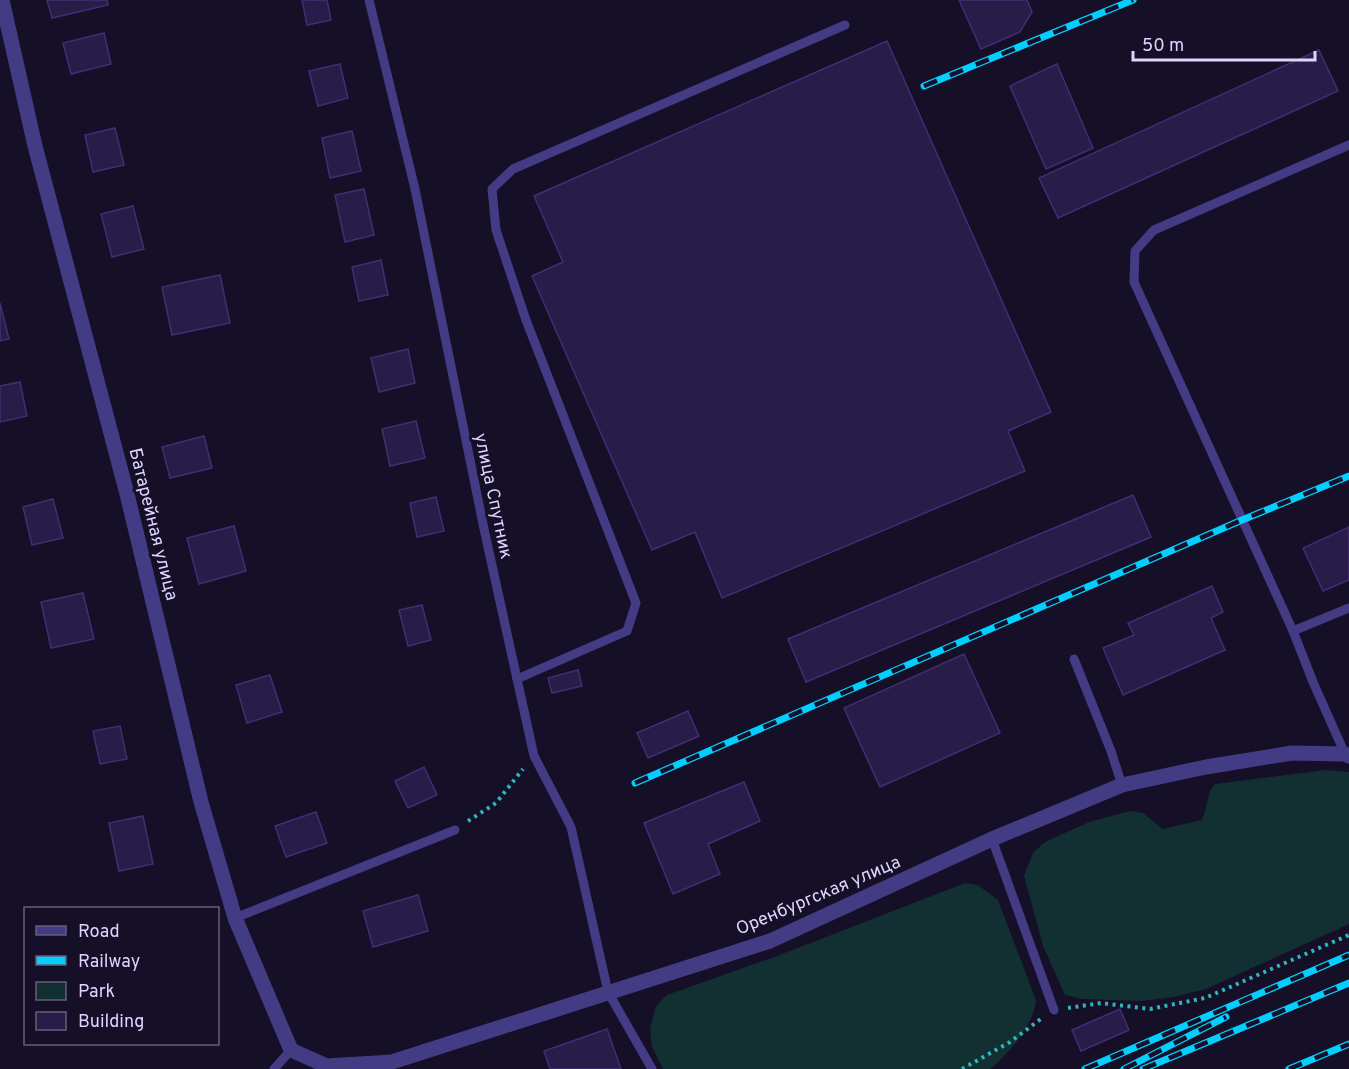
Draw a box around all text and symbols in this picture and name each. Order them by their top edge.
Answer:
scale bar [1133,24,1314,62]
text: 50 m [1142,35,1184,58]
street label: улица Спутник [468,431,517,561]
street label: Батарейная улица [122,446,183,603]
street label: Оренбургская улица [733,851,904,942]
legend [24,907,219,1045]
text: Road [78,921,120,944]
text: Railway [78,951,140,974]
text: Park [78,981,115,1004]
text: Building [78,1011,144,1034]

